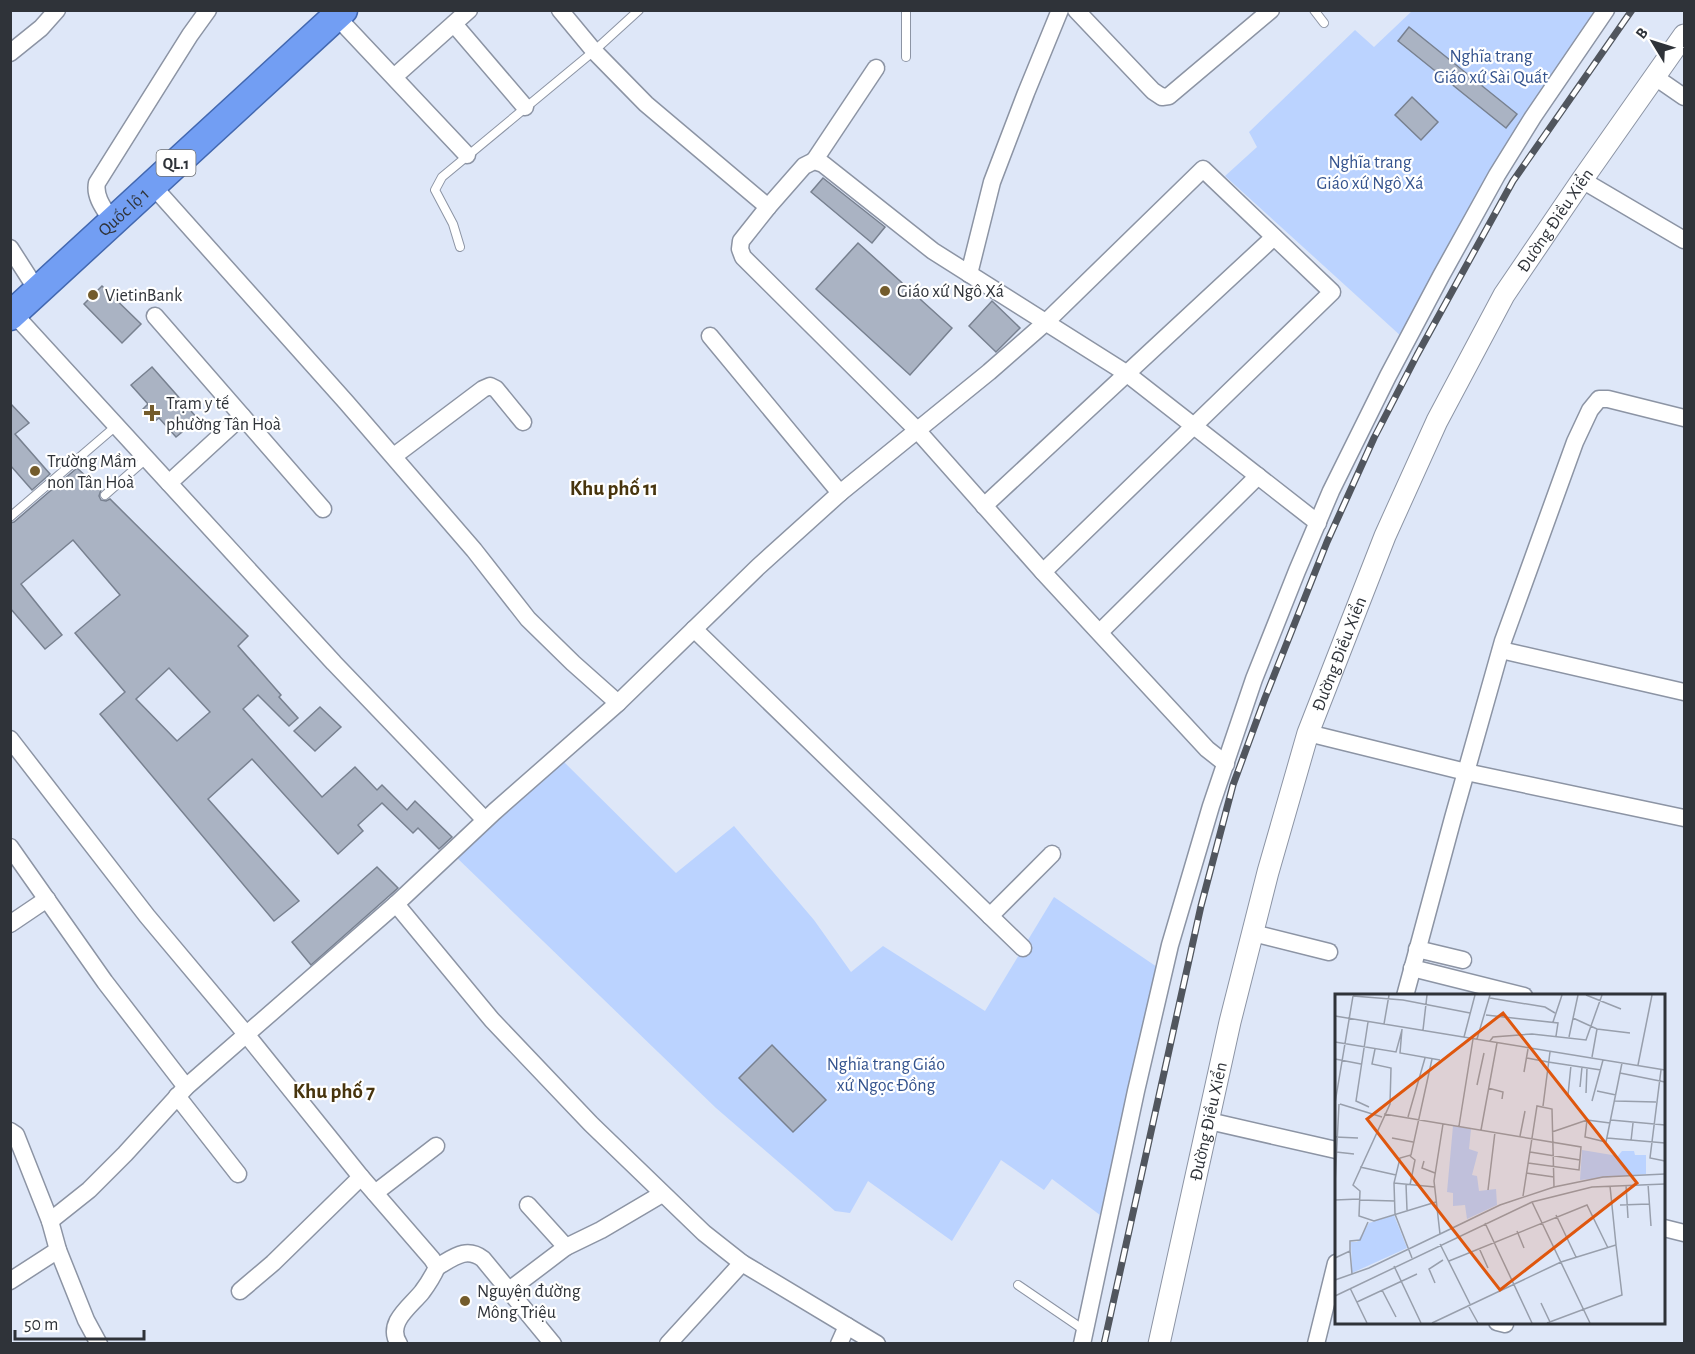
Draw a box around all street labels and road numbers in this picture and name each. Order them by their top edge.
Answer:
road number: QL.1 [156,150,195,176]
street label: Đường Điều Xiển [1514,166,1597,276]
street label: Quốc lộ 1 [95,185,153,240]
street label: Đường Điều Xiển [1309,595,1370,714]
street label: Đường Điều Xiển [1187,1060,1231,1183]

